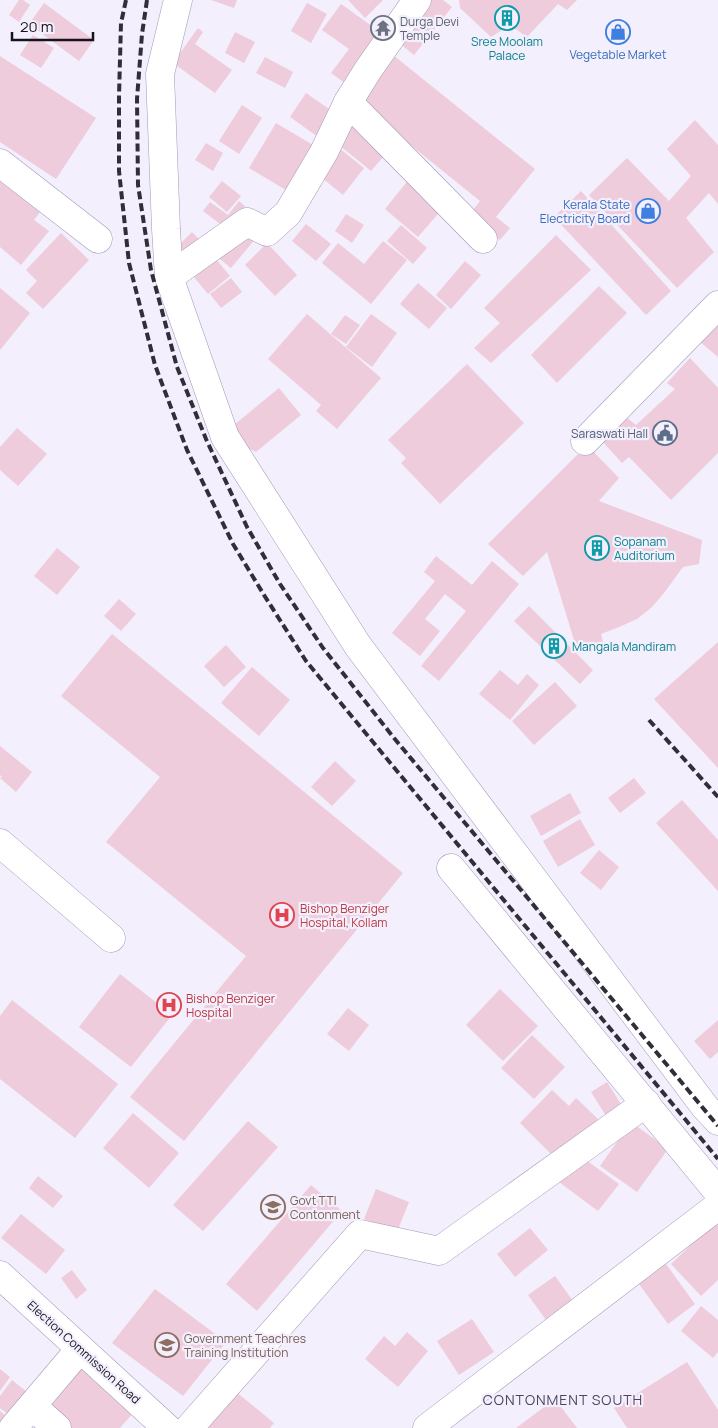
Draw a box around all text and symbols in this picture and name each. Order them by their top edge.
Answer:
building icon: Sree Moolam Palace [494,5,520,31]
scale bar [12,10,94,42]
place label: Durga Devi Temple [400,13,459,44]
temple icon: Durga Devi Temple [370,15,396,41]
text: 20 m [20,16,53,37]
shop icon: Vegetable Market [605,19,631,45]
place label: Sree Moolam Palace [471,33,543,64]
place label: Vegetable Market [569,46,667,63]
place label: Kerala State Electricity Board [540,196,630,227]
shop icon: Kerala State Electricity Board [635,198,661,224]
public building icon: Saraswati Hall [652,420,678,446]
place label: Saraswati Hall [571,425,648,442]
place label: Sopanam Auditorium [614,533,675,564]
building icon: Sopanam Auditorium [584,535,610,561]
building icon: Mangala Mandiram [541,633,567,659]
place label: Mangala Mandiram [572,638,676,655]
place label: Bishop Benziger Hospital, Kollam [300,900,390,931]
hospital icon: Bishop Benziger Hospital, Kollam [269,902,295,928]
place label: Bishop Benziger Hospital [186,990,276,1021]
hospital icon: Bishop Benziger Hospital [156,992,182,1018]
place label: Govt TTI Contonment [290,1192,361,1223]
school or university icon: Govt TTI Contonment [260,1194,286,1220]
street label: Election Commission Road [24,1297,144,1407]
place label: Government Teachres Training Institution [184,1330,306,1361]
school or university icon: Government Teachres Training Institution [154,1332,180,1358]
district label: CONTONMENT SOUTH [483,1390,643,1409]

